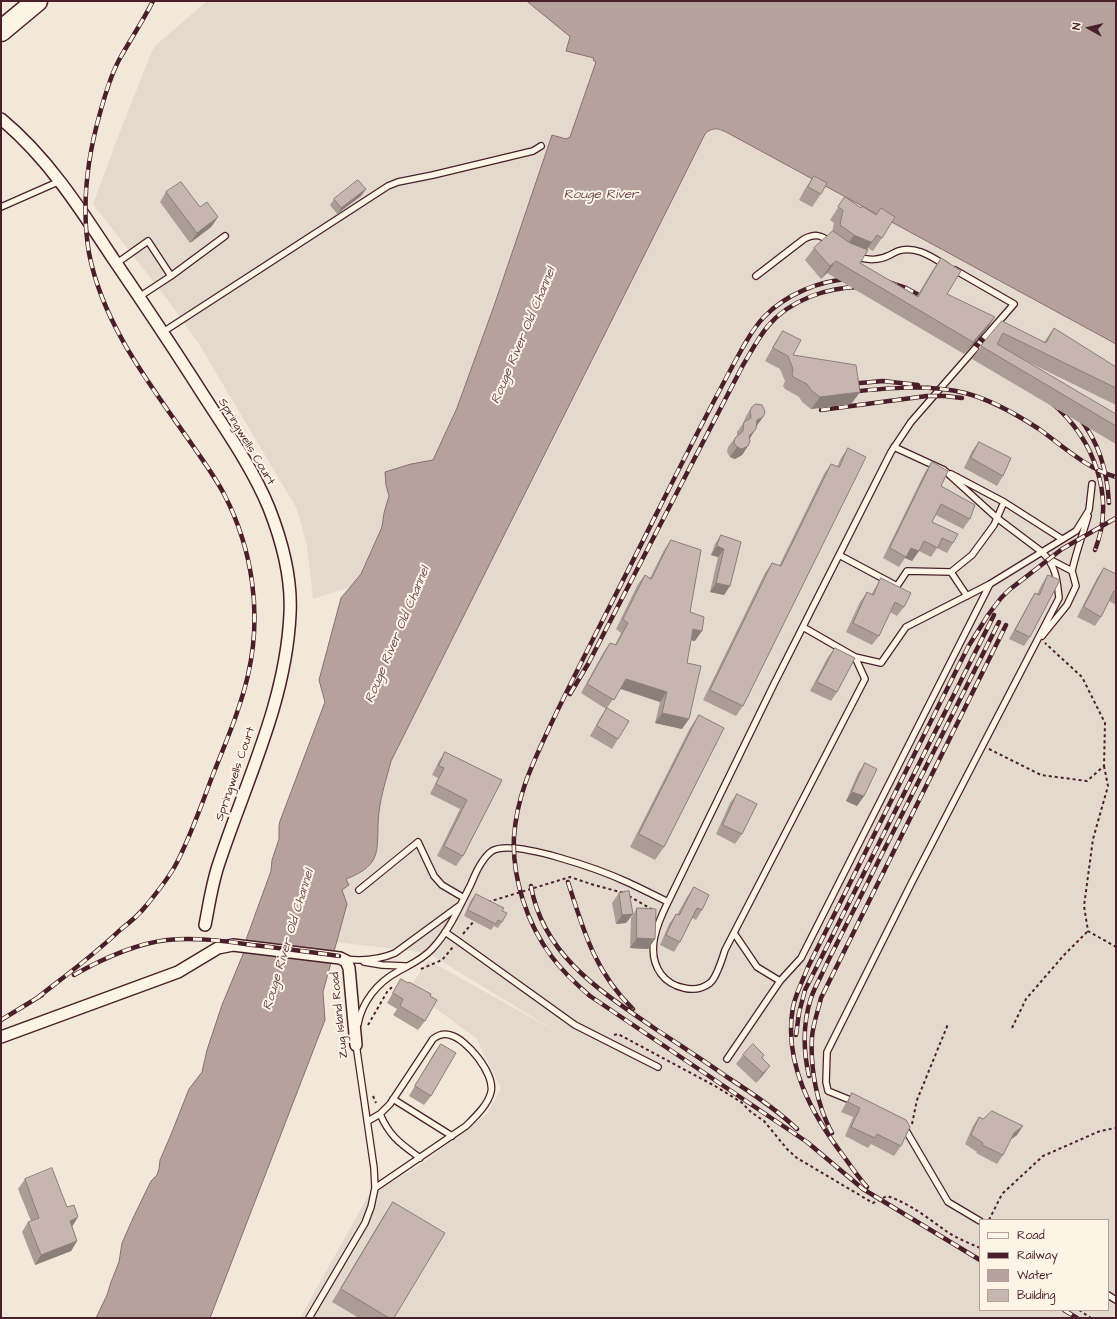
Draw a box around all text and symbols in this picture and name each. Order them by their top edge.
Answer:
north arrow [1069,8,1109,48]
text: N [1069,22,1085,31]
water label: Rouge River [564,187,638,203]
water label: Rouge River Old Channel [488,266,560,406]
street label: Springwells Court [214,396,278,488]
water label: Rouge River Old Channel [362,565,434,705]
street label: Springwells Court [213,725,259,823]
water label: Rouge River Old Channel [260,868,318,1012]
street label: Zug Island Road [328,971,352,1059]
legend [979,1219,1109,1311]
text: Road [1017,1227,1045,1244]
text: Railway [1017,1247,1058,1264]
text: Water [1017,1267,1052,1284]
text: Building [1017,1287,1055,1304]

